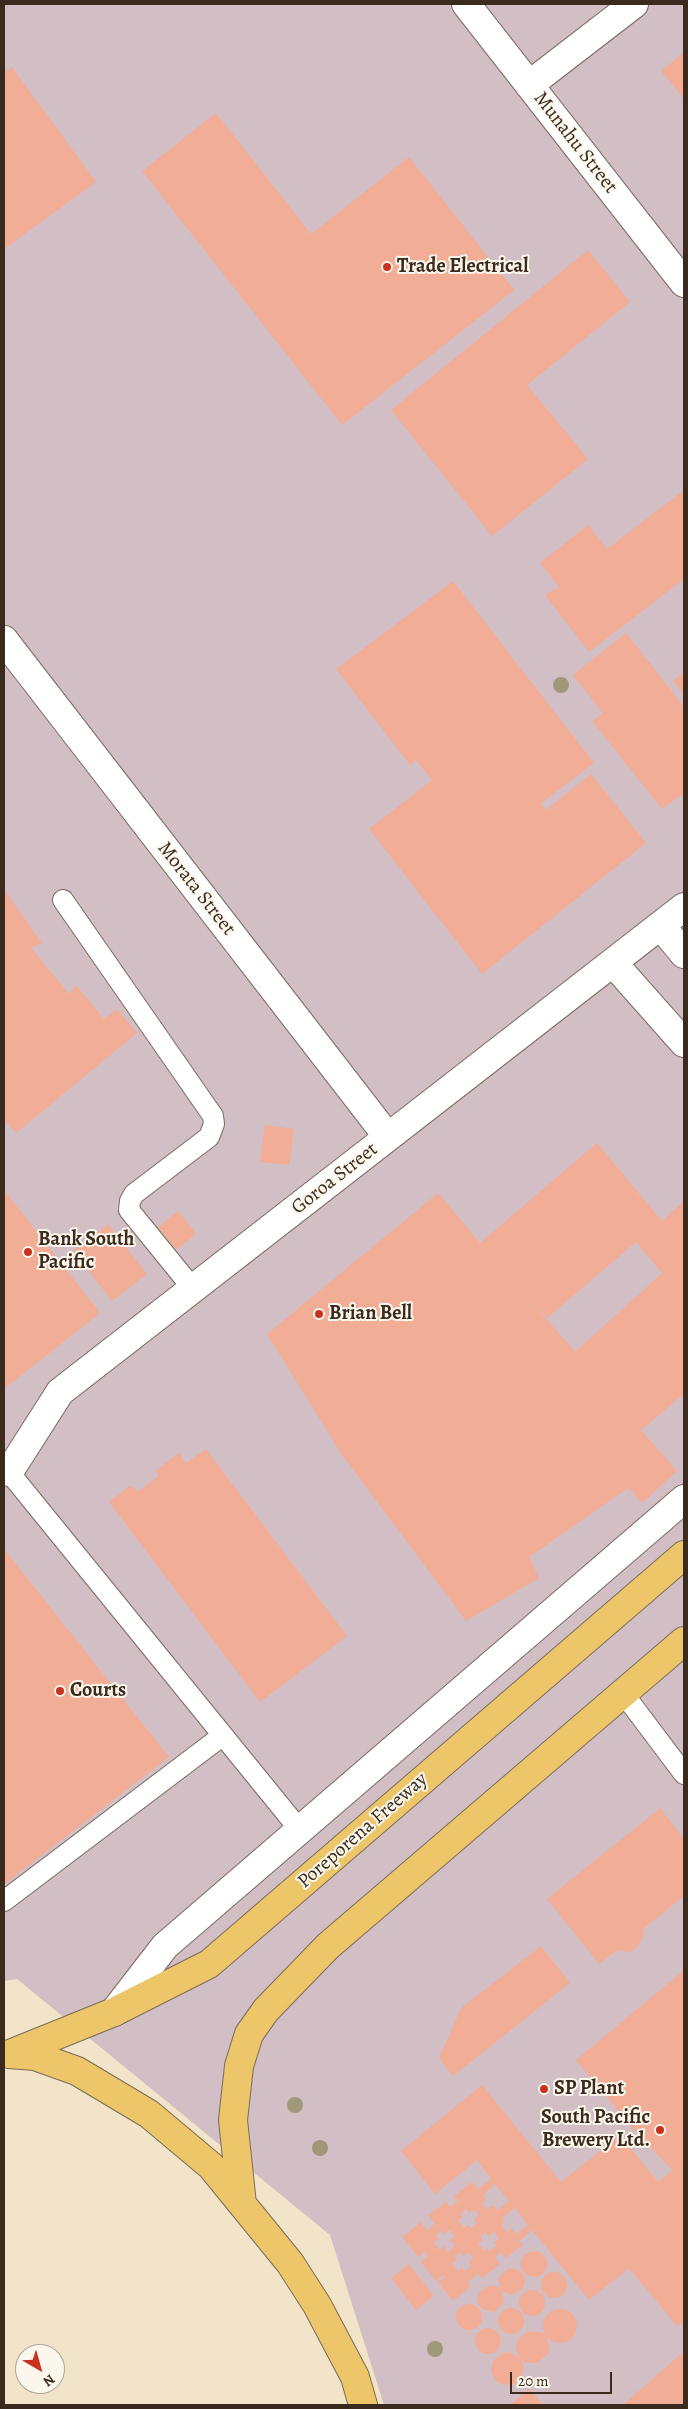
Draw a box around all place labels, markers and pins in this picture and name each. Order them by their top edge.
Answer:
place label: Trade Electrical [397,255,528,279]
marker: Trade Electrical [381,261,393,273]
place label: Bank South Pacific [38,1228,134,1275]
marker: Bank South Pacific [22,1246,34,1258]
place label: Brian Bell [329,1302,412,1326]
marker: Brian Bell [313,1308,325,1320]
place label: Courts [70,1679,126,1703]
marker: Courts [54,1685,66,1697]
place label: SP Plant [554,2077,624,2101]
marker: SP Plant [538,2083,550,2095]
place label: South Pacific Brewery Ltd. [541,2106,650,2153]
marker: South Pacific Brewery Ltd. [654,2124,666,2136]

